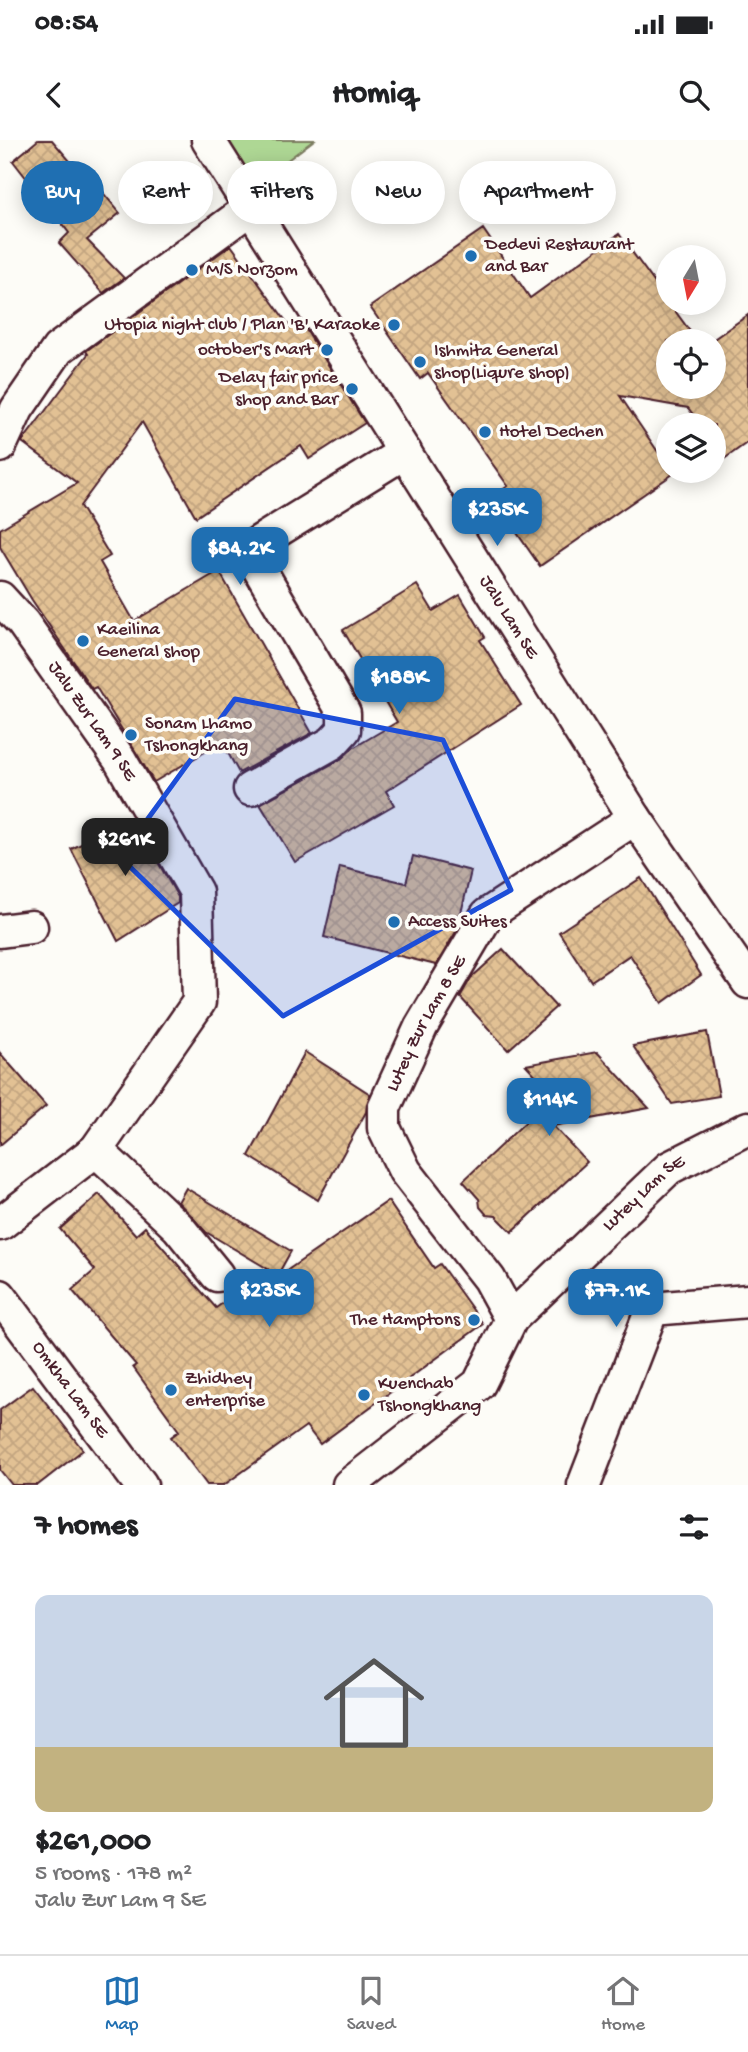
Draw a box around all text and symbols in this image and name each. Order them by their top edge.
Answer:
text: 08:54 [35,9,98,40]
icon: back [35,76,73,114]
text: Homiq [332,76,416,114]
icon: search [675,76,713,114]
chip: Buy [21,161,104,224]
chip: Rent [118,161,213,224]
chip: Filters [227,161,337,224]
chip: New [351,161,445,224]
chip: Apartment [459,161,616,224]
place label: Dedevi Restaurant and Bar [483,234,635,279]
north arrow [656,245,726,315]
map controls [656,245,726,483]
marker: Dedevi Restaurant and Bar [463,248,479,264]
place label: M/S Norzom [206,259,298,282]
marker: M/S Norzom [184,262,200,278]
place label: Utopia night club / Plan 'B' Karaoke [104,314,380,337]
marker: Utopia night club / Plan 'B' Karaoke [386,317,402,333]
button: locate [656,329,726,399]
place label: october's Mart [198,339,315,362]
place label: Ishmita General shop(Liqure shop) [434,340,570,385]
marker: october's Mart [319,342,335,358]
marker: Ishmita General shop(Liqure shop) [412,354,428,370]
place label: Delay fair price shop and Bar [217,367,340,412]
marker: Delay fair price shop and Bar [344,381,360,397]
button: layers [656,413,726,483]
place label: Hotel Dechen [499,421,604,444]
marker: Hotel Dechen [477,424,493,440]
pin: $235K [448,488,546,548]
text: $235K [468,497,526,524]
pin: $84.2K [183,528,297,587]
text: $84.2K [208,536,272,563]
street label: Jalu Lam SE [474,571,544,664]
place label: Kaeilina General shop [97,619,201,664]
marker: Kaeilina General shop [75,633,91,649]
pin: $188K [350,656,448,716]
street label: Jalu Zur Lam 9 SE [42,657,142,786]
text: $188K [370,665,428,692]
place label: Sonam Lhamo Tshongkhang [144,713,252,758]
marker: Sonam Lhamo Tshongkhang [123,727,139,743]
pin: $261K [76,818,174,878]
text: $261K [97,827,153,854]
place label: Access Suites [408,911,508,934]
marker: Access Suites [386,914,402,930]
street label: Lutey Zur Lam 8 SE [382,950,473,1095]
pin: $114K [500,1079,598,1138]
text: $114K [523,1087,575,1114]
street label: Lutey Lam SE [598,1150,690,1237]
pin: $235K [220,1270,318,1329]
pin: $77.1K [559,1270,673,1329]
text: $235K [240,1278,298,1305]
text: $77.1K [584,1278,648,1305]
place label: The Hamptons [349,1309,461,1332]
marker: The Hamptons [466,1312,482,1328]
street label: Omkha Lam SE [26,1337,114,1444]
place label: Zhidhey enterprise [185,1368,265,1413]
place label: Kuenchab Tshongkhang [377,1373,481,1418]
marker: Zhidhey enterprise [163,1382,179,1398]
marker: Kuenchab Tshongkhang [356,1387,372,1403]
icon: filters [675,1508,713,1546]
text: 7 homes [35,1510,137,1545]
icon: home [311,1640,437,1766]
text: $261,000 [35,1826,151,1861]
text: 5 rooms · 178 m² [35,1861,192,1888]
text: Jalu Zur Lam 9 SE [35,1888,205,1915]
tab: Map [103,1972,141,2037]
tab: Saved [347,1972,395,2037]
tab: Home [601,1972,645,2037]

